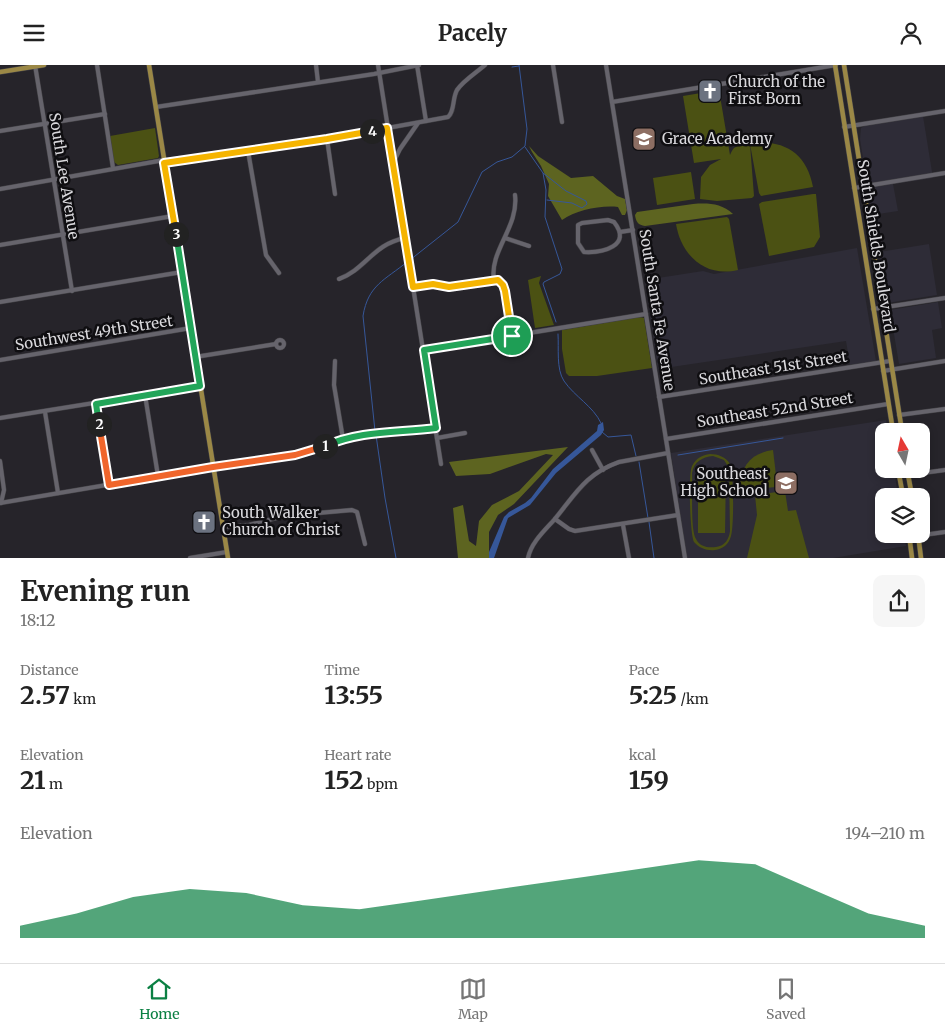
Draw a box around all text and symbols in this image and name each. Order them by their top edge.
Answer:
icon: menu [20,19,48,47]
text: Pacely [438,19,507,47]
icon: person [897,19,925,47]
place label: Church of the First Born [728,72,825,108]
church icon: Church of the First Born [697,78,723,104]
street label: South Lee Avenue [45,111,84,241]
pin: 4 [360,119,384,143]
text: 4 [368,122,377,140]
school or university icon: Grace Academy [631,126,657,152]
place label: Grace Academy [662,129,773,148]
street label: South Shields Boulevard [853,158,900,334]
pin: 3 [164,221,188,247]
text: 3 [172,225,181,243]
street label: South Santa Fe Avenue [635,228,680,392]
street label: Southwest 49th Street [14,311,174,354]
pin [491,315,533,357]
icon: arrive [498,322,526,350]
street label: Southeast 51st Street [697,346,849,389]
street label: Southeast 52nd Street [695,388,854,431]
pin: 2 [86,411,112,437]
text: 2 [95,415,104,433]
north arrow [875,423,930,477]
map controls [875,423,930,543]
pin: 1 [312,433,338,459]
text: 1 [322,437,329,455]
place label: Southeast High School [680,464,768,500]
school or university icon: Southeast High School [773,470,799,496]
button: layers [875,488,930,543]
place label: South Walker Church of Christ [222,503,340,539]
church icon: South Walker Church of Christ [191,509,217,535]
text: Evening run [20,573,190,609]
button: share [873,575,925,627]
text: 18:12 [20,610,56,630]
text: Distance [20,661,79,679]
text: Time [324,661,360,679]
text: Pace [629,661,659,679]
text: 2.57 [20,679,70,711]
text: 13:55 [324,679,383,711]
text: 5:25 [629,679,677,711]
text: km [70,690,96,708]
text: /km [677,690,709,708]
text: Elevation [20,746,84,764]
text: Heart rate [324,746,391,764]
text: kcal [629,746,656,764]
text: 21 [20,764,46,796]
text: 152 [324,764,364,796]
text: 159 [629,764,669,796]
text: m [46,775,63,793]
text: bpm [364,775,398,793]
text: Elevation [20,823,93,843]
text: 194–210 m [845,823,925,843]
tab: Home [139,975,180,1023]
tab: Map [458,975,488,1023]
tab: Saved [766,975,806,1023]

